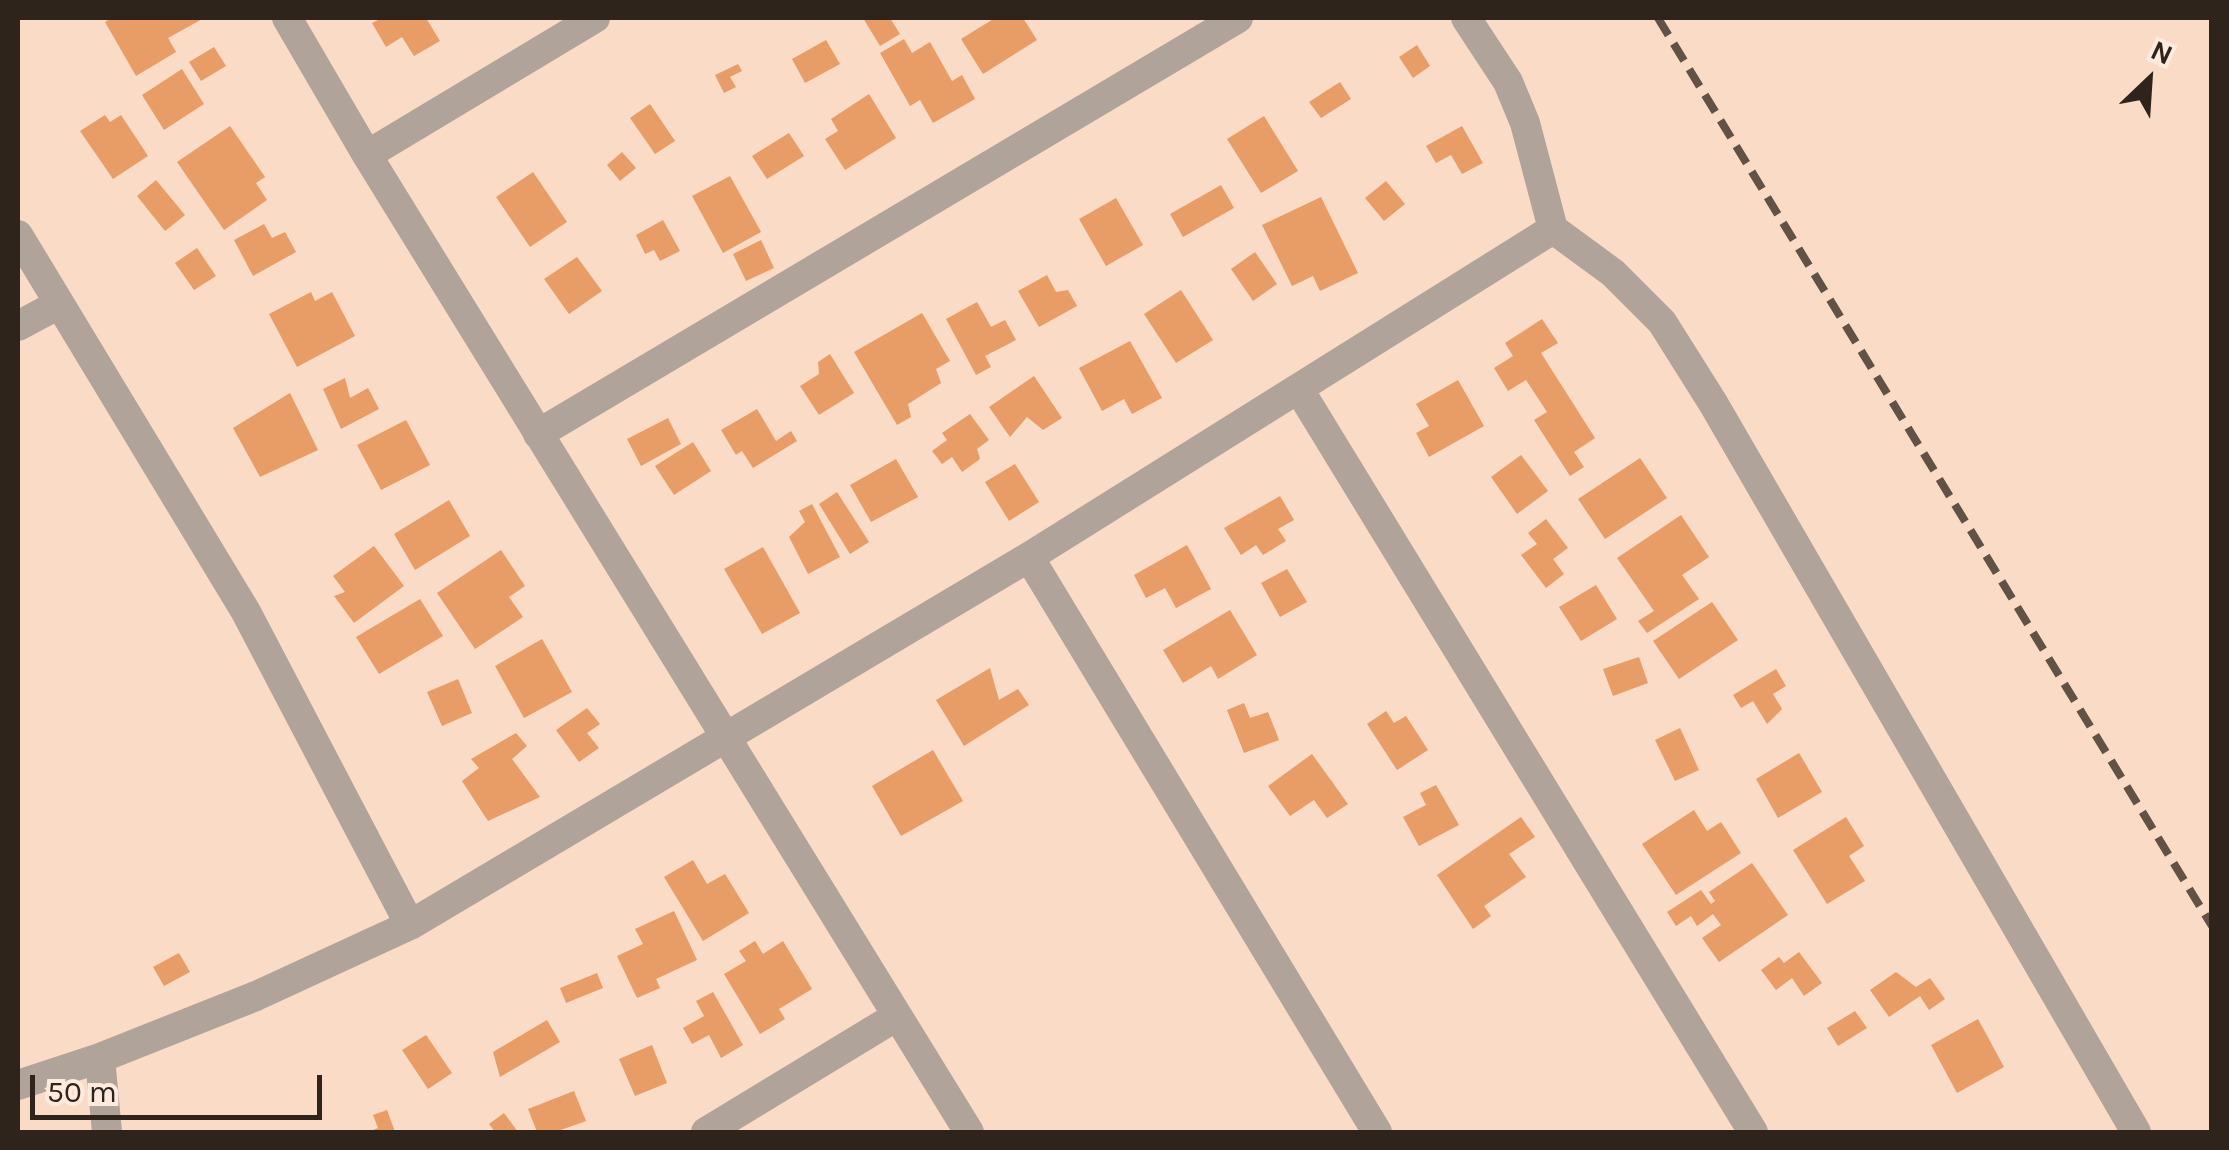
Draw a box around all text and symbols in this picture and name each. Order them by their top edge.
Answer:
north arrow [2099,30,2199,130]
text: N [2146,33,2178,72]
scale bar [35,1055,328,1117]
text: 50 m [47,1074,117,1110]

